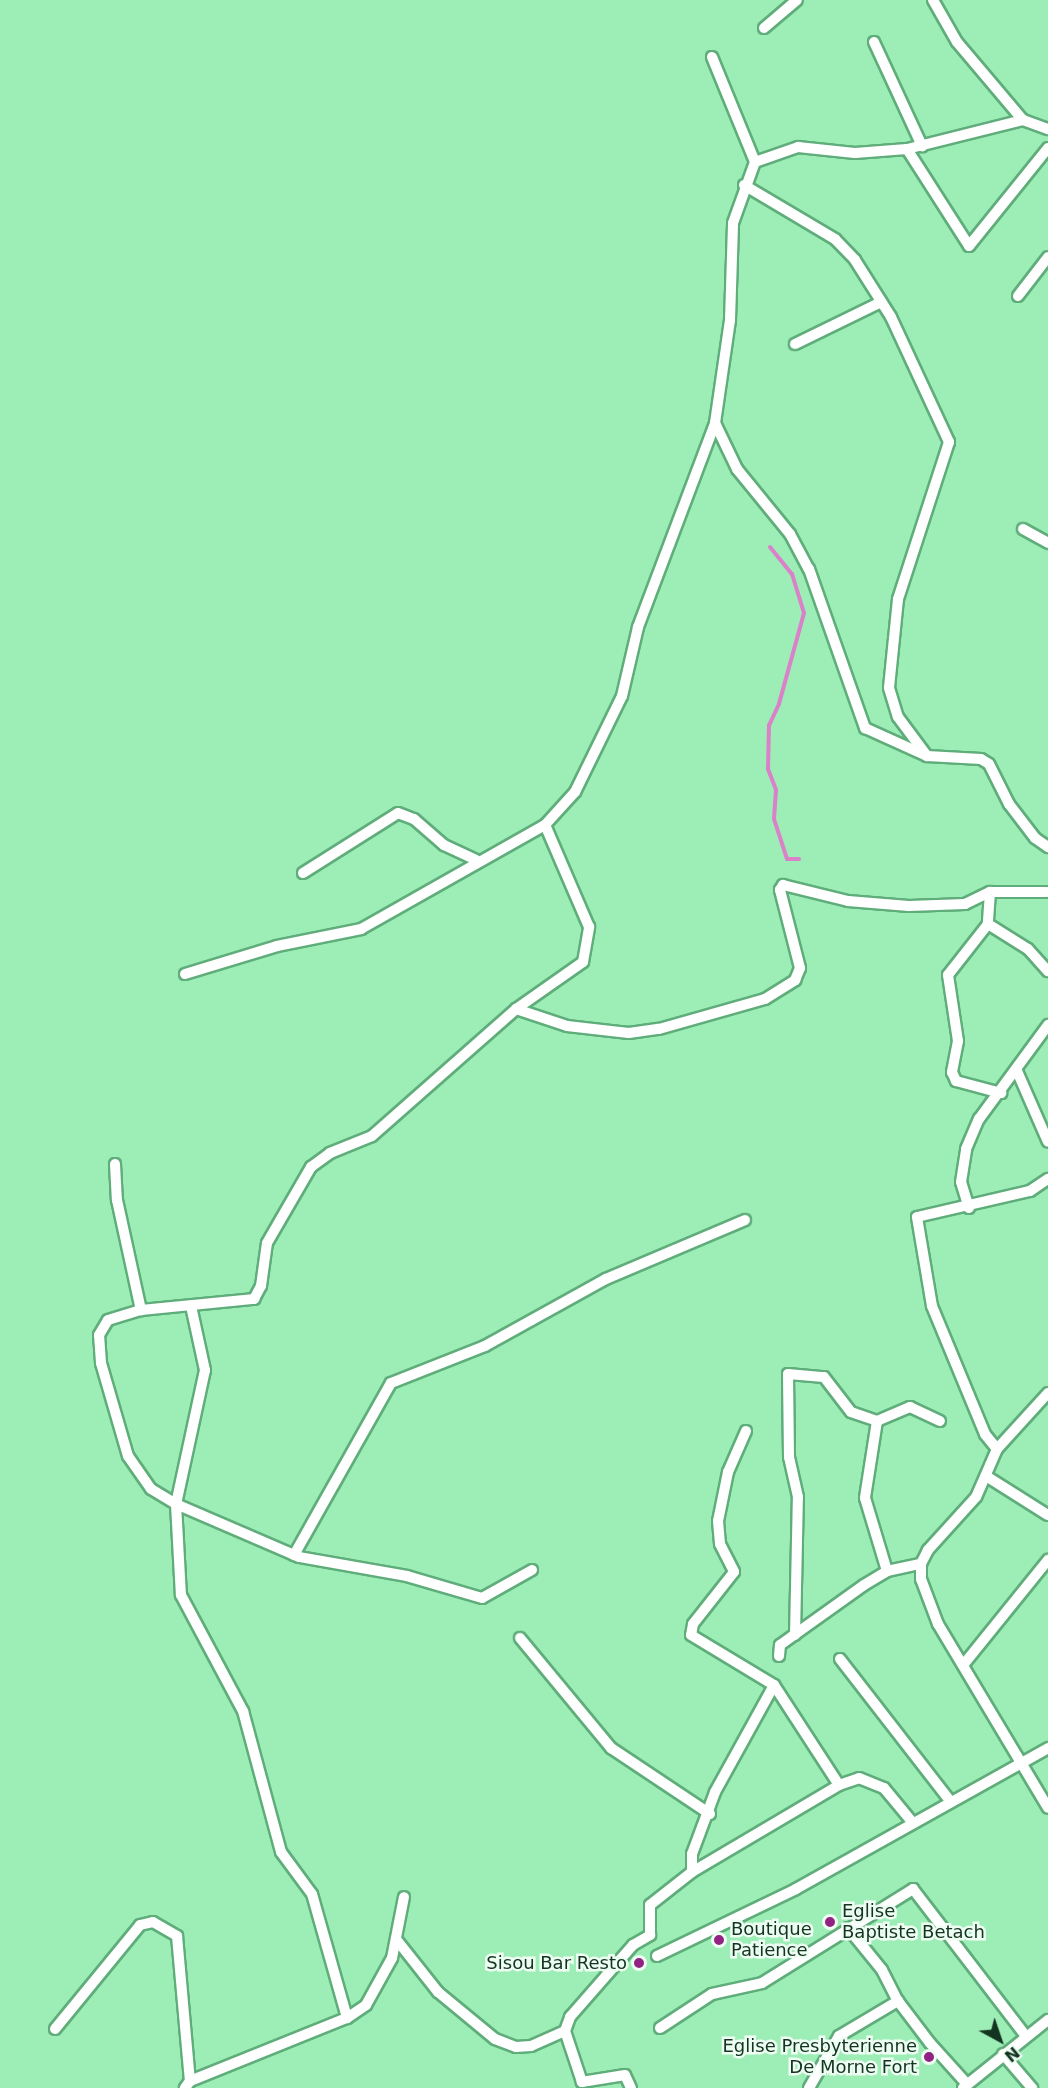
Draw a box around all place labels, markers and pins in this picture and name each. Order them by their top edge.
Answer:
place label: Eglise Baptiste Betach [842,1901,985,1944]
marker: Eglise Baptiste Betach [823,1915,837,1929]
place label: Boutique Patience [731,1919,812,1962]
marker: Boutique Patience [712,1933,726,1947]
place label: Sisou Bar Resto [486,1952,627,1974]
marker: Sisou Bar Resto [632,1956,646,1970]
place label: Eglise Presbyterienne De Morne Fort [722,2036,917,2078]
marker: Eglise Presbyterienne De Morne Fort [922,2050,936,2064]

